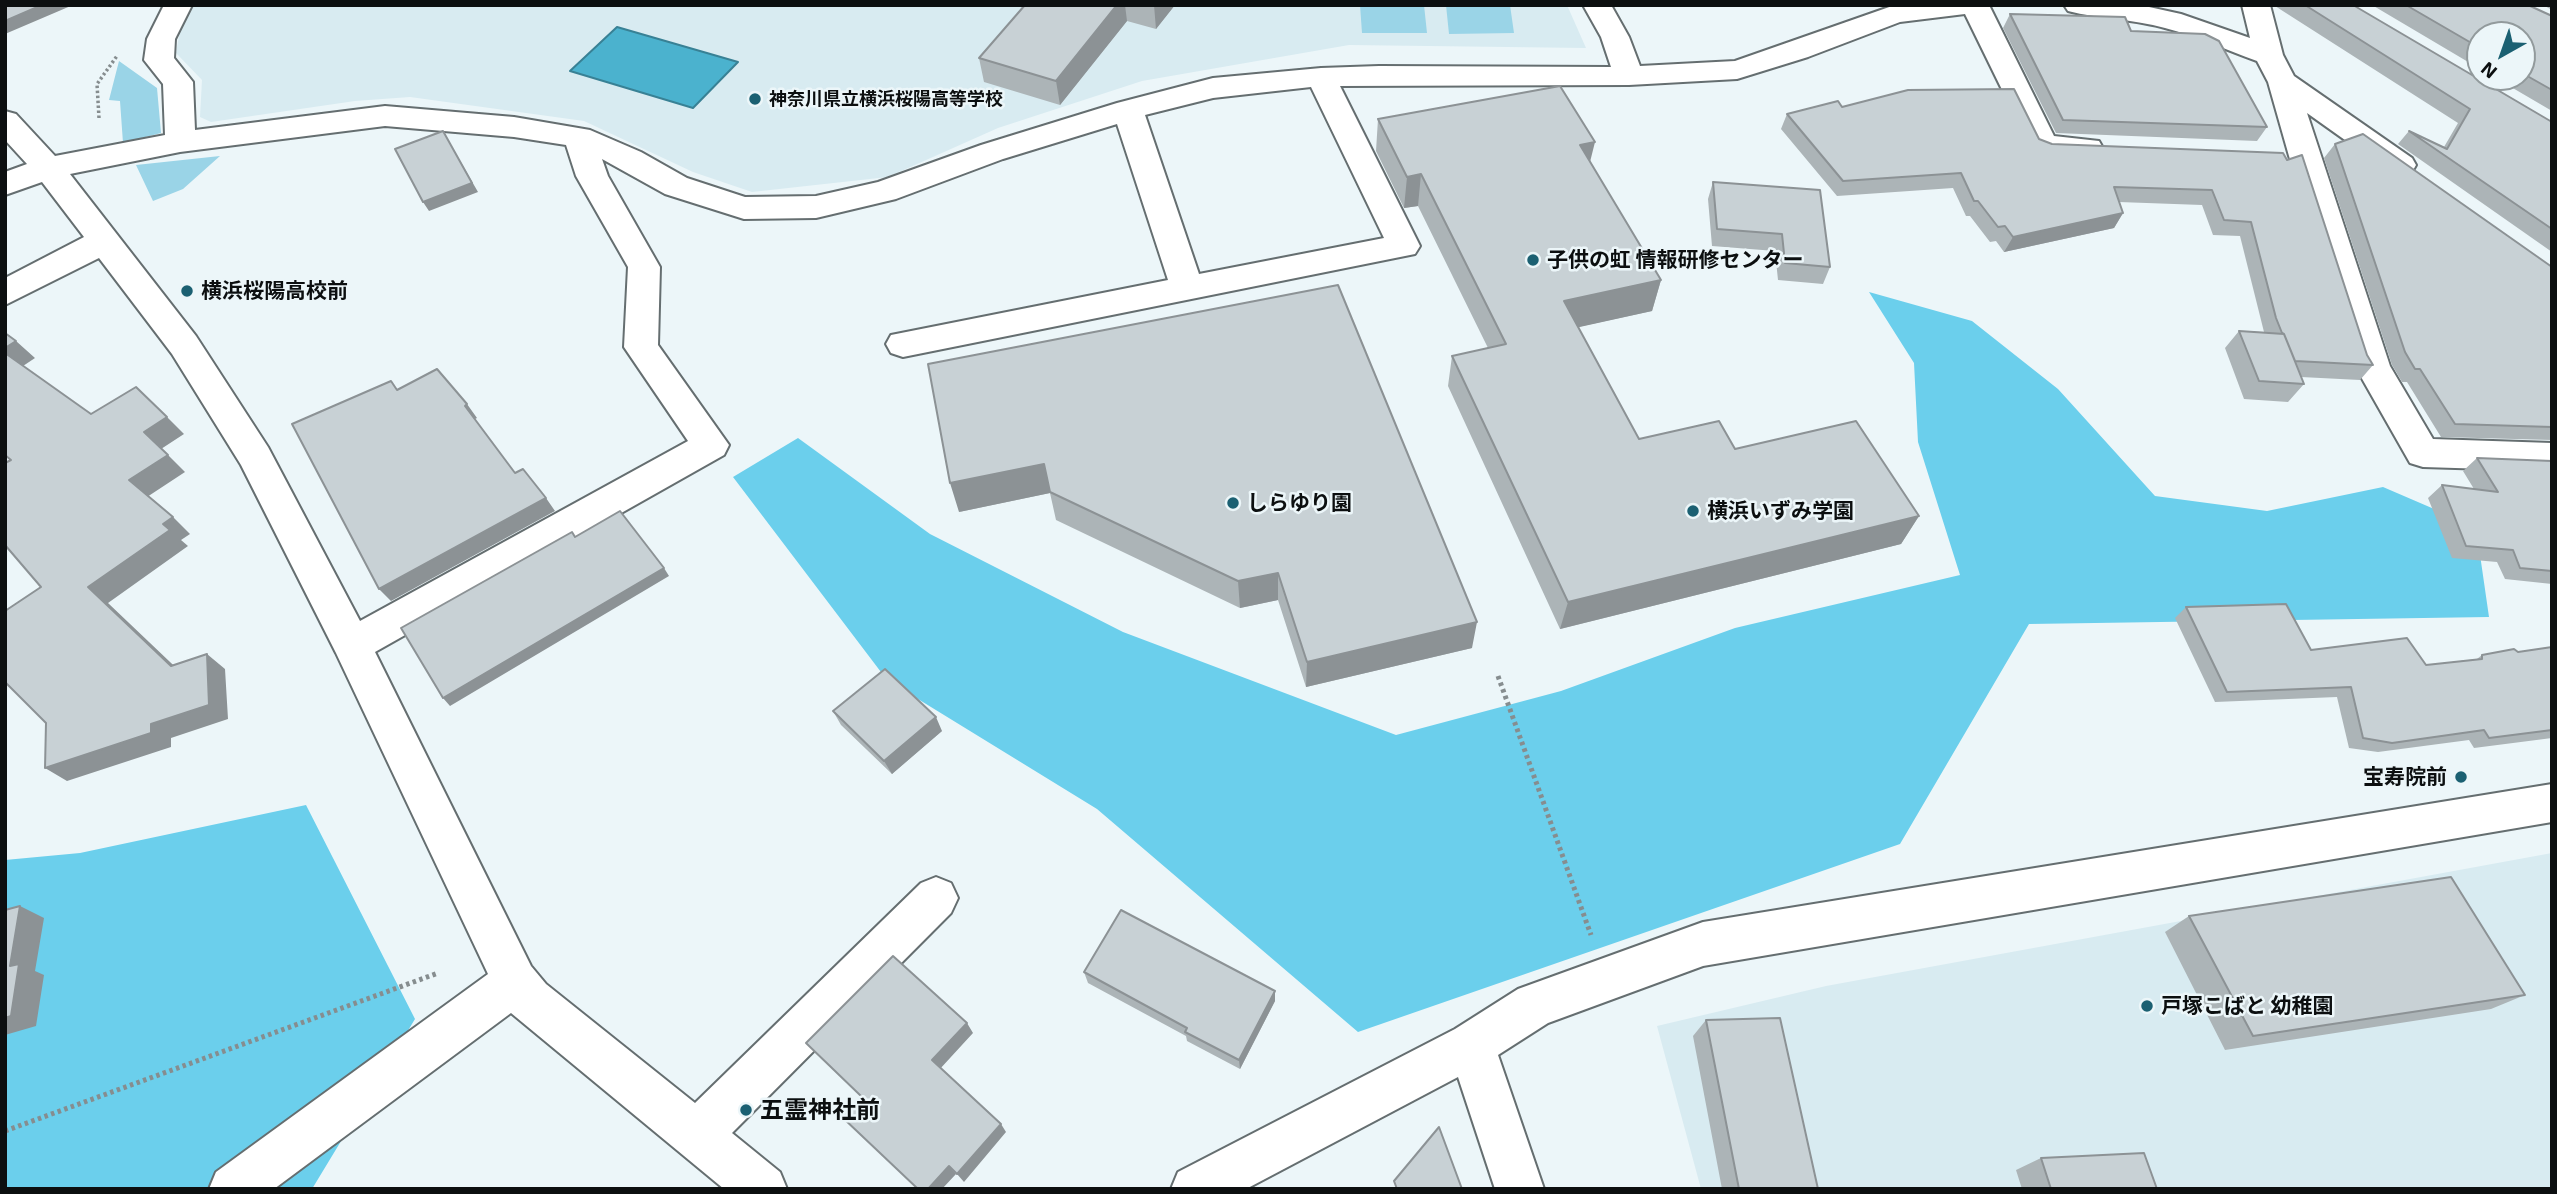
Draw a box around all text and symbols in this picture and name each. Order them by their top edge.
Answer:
north arrow [2466,21,2536,91]
text: N [2476,58,2501,84]
place label: 神奈川県立横浜桜陽高等学校 [769,88,1003,110]
marker: 神奈川県立横浜桜陽高等学校 [747,91,763,107]
place label: 子供の虹 情報研修センター [1547,247,1804,273]
marker: 子供の虹 情報研修センター [1525,252,1541,268]
place label: 横浜桜陽高校前 [201,278,348,304]
marker: 横浜桜陽高校前 [179,283,195,299]
place label: しらゆり園 [1247,490,1352,516]
marker: しらゆり園 [1225,495,1241,511]
place label: 横浜いずみ学園 [1707,498,1854,524]
marker: 横浜いずみ学園 [1685,503,1701,519]
place label: 宝寿院前 [2363,764,2447,790]
marker: 宝寿院前 [2453,769,2469,785]
place label: 戸塚こばと 幼稚園 [2161,993,2334,1019]
marker: 戸塚こばと 幼稚園 [2139,998,2155,1014]
place label: 五霊神社前 [760,1096,880,1124]
marker: 五霊神社前 [738,1102,754,1118]

